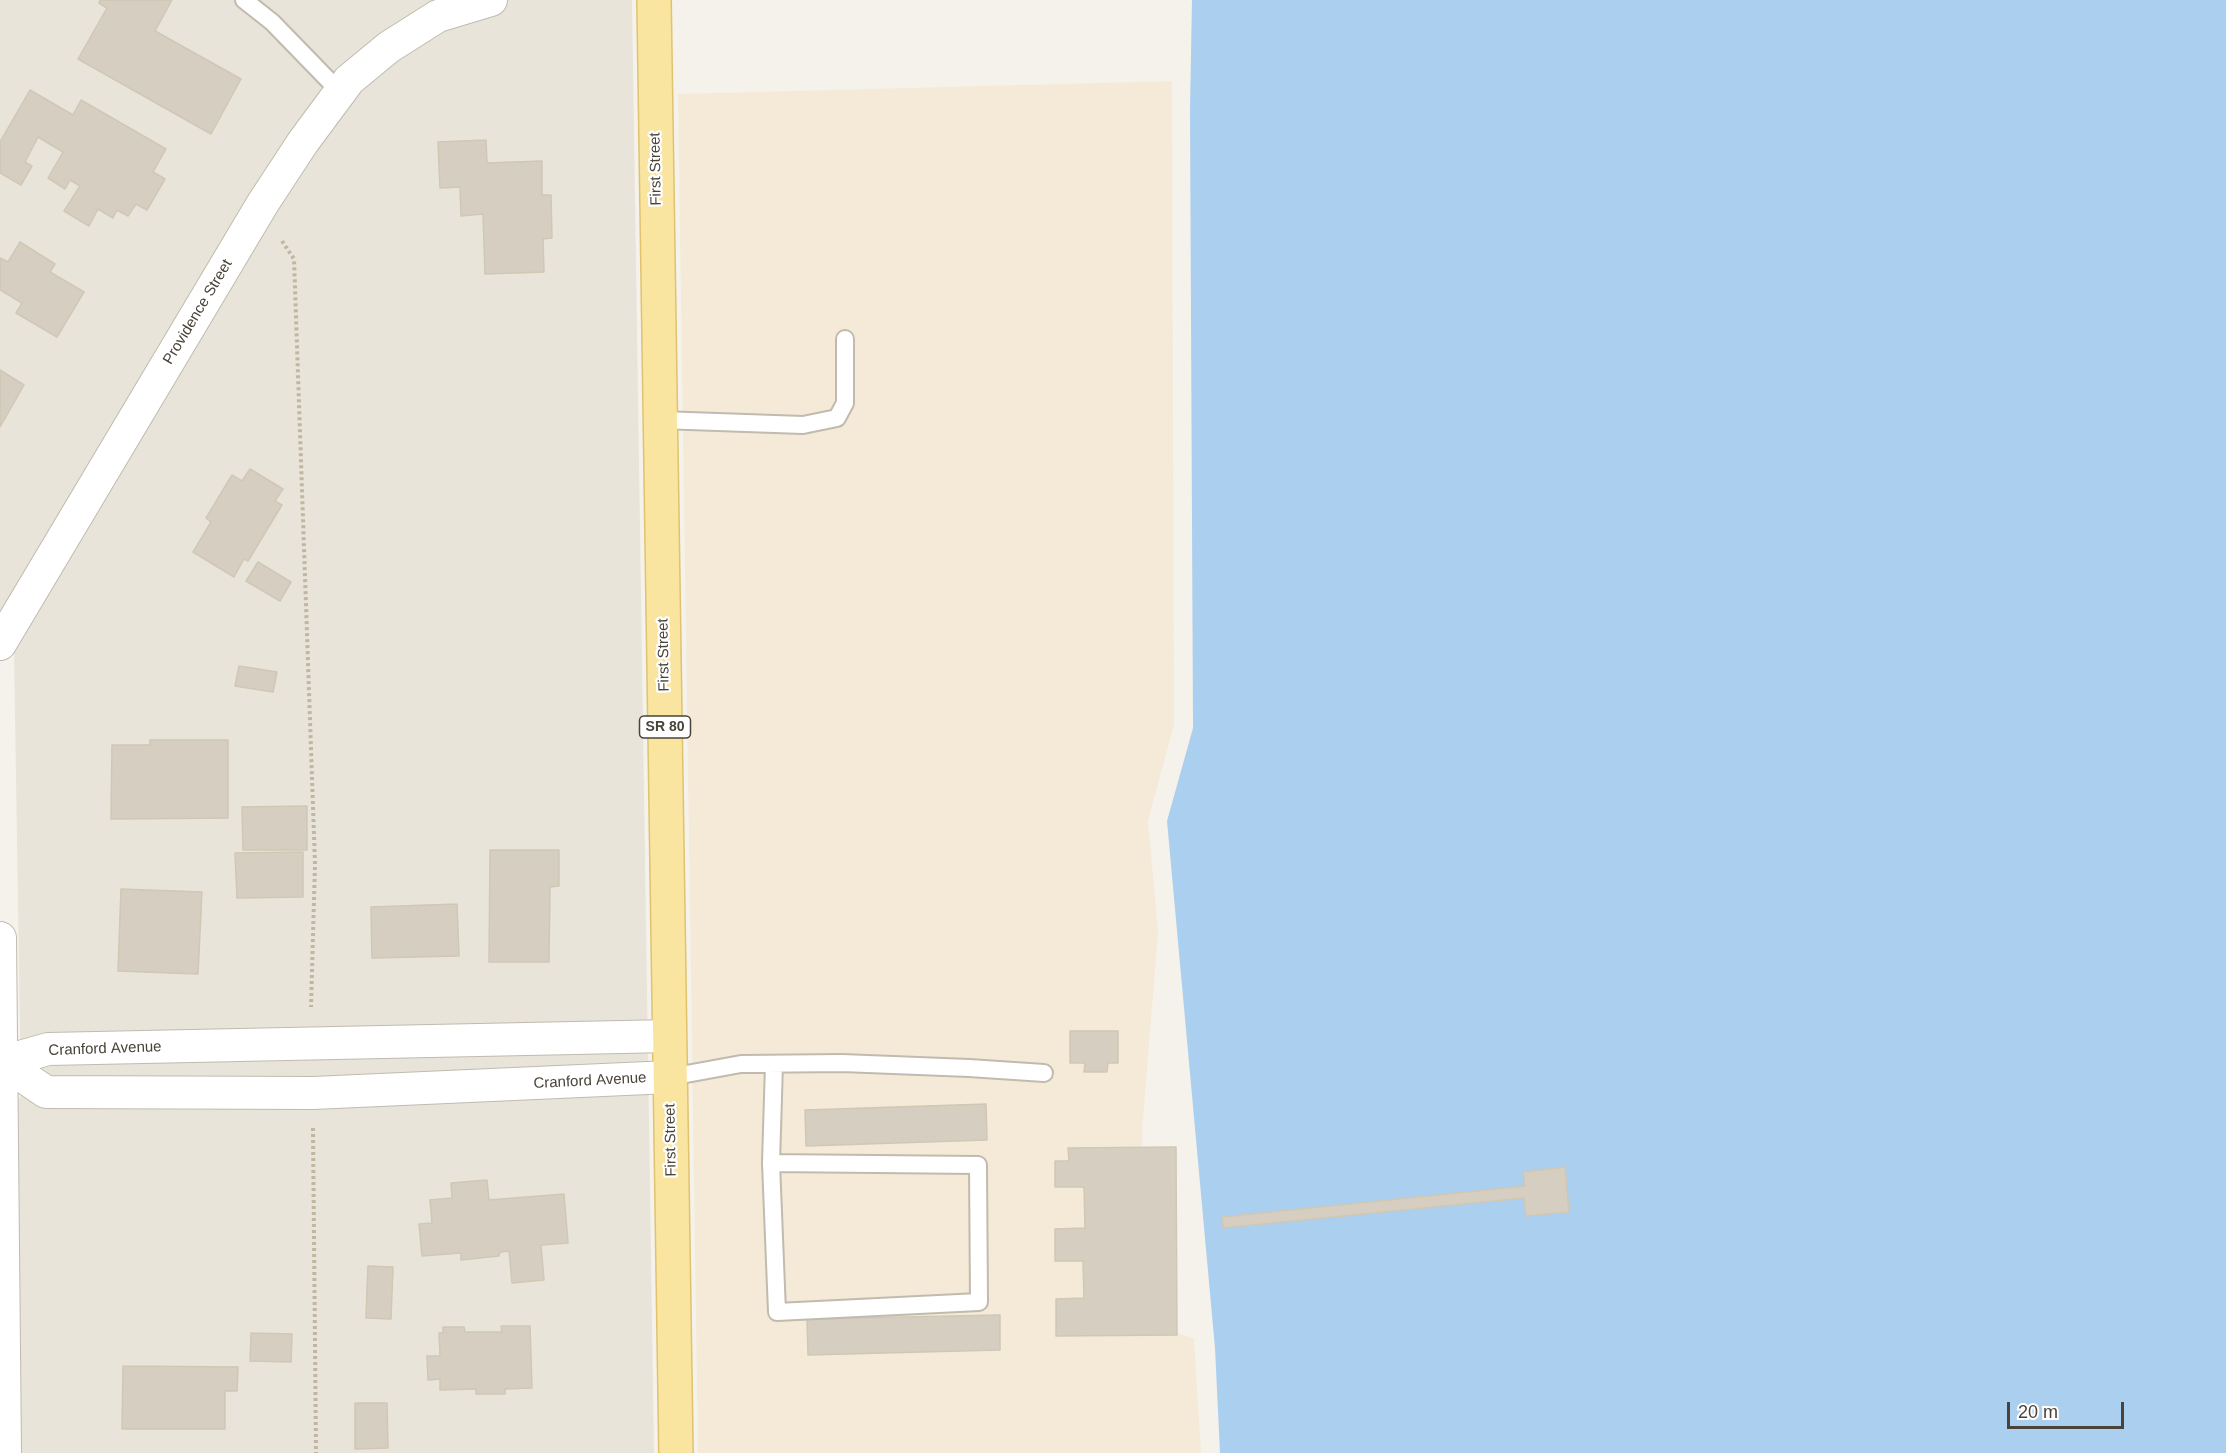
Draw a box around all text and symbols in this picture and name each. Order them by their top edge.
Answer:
street label: First Street [646,132,666,206]
street label: Providence Street [160,256,236,368]
street label: First Street [654,618,674,692]
road number: SR 80 [640,716,690,738]
street label: Cranford Avenue [48,1038,162,1060]
street label: Cranford Avenue [533,1069,647,1093]
street label: First Street [661,1103,681,1177]
scale bar [2010,1390,2127,1428]
text: 20 m [2018,1402,2058,1422]

